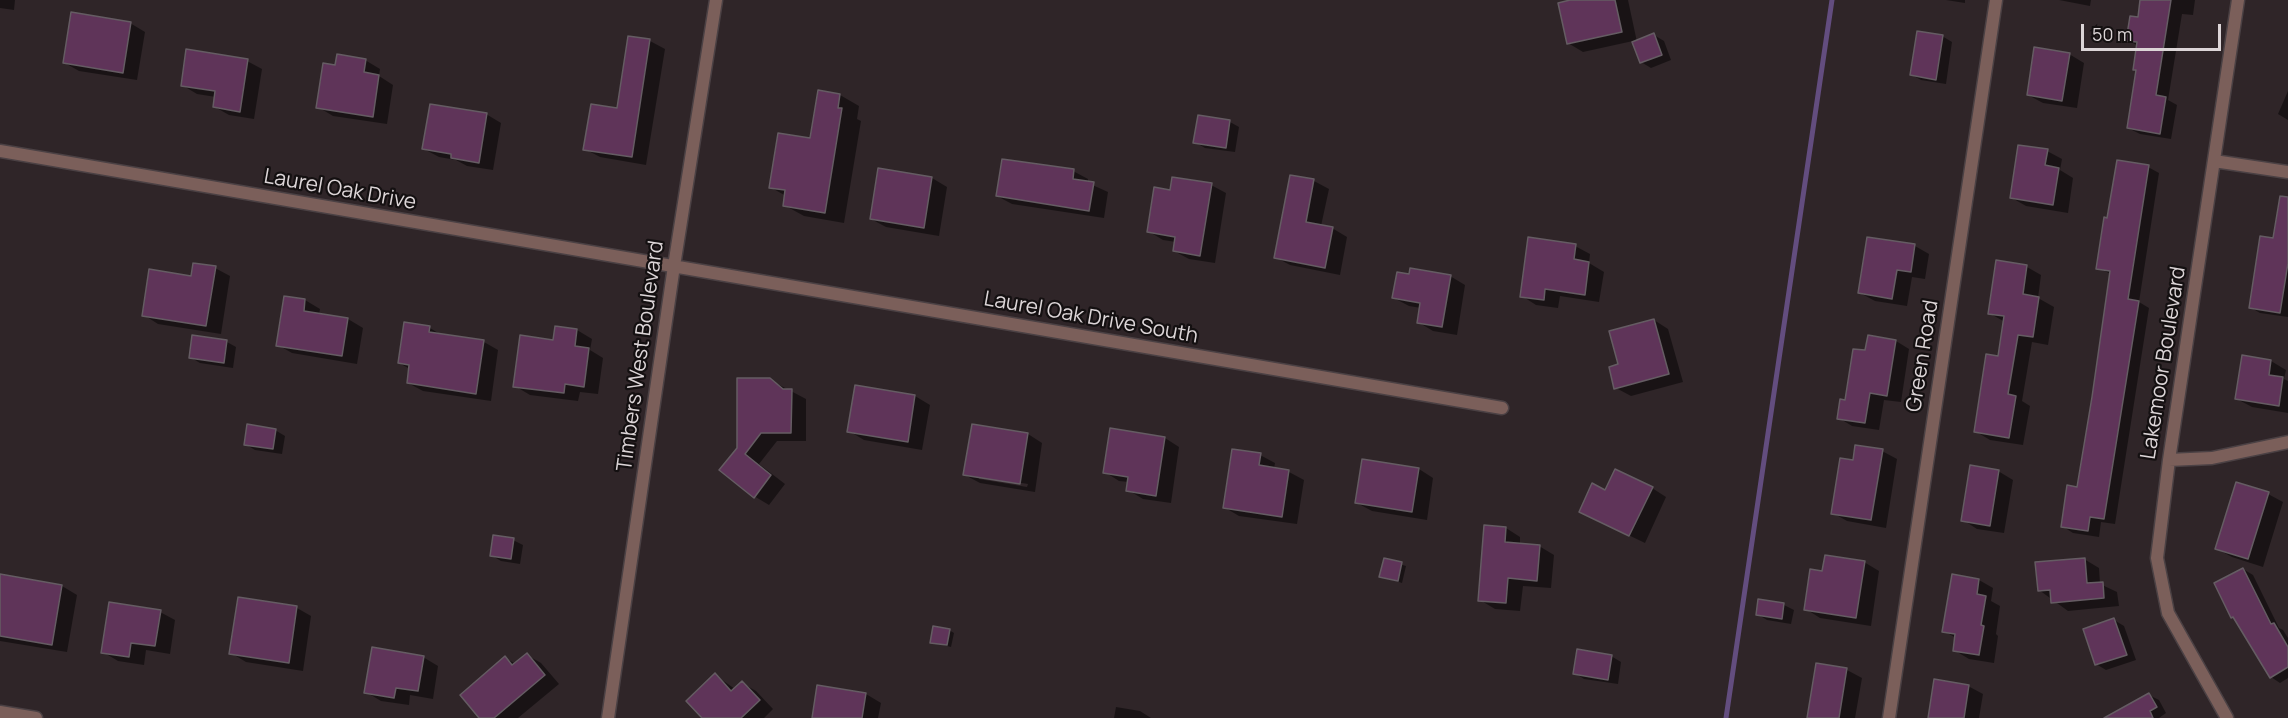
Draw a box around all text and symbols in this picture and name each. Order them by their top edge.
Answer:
scale bar [2084,12,2224,50]
text: 50 m [2092,22,2132,46]
street label: Laurel Oak Drive [262,164,418,216]
street label: Timbers West Boulevard [612,239,670,473]
street label: Lakemoor Boulevard [2136,265,2192,461]
street label: Laurel Oak Drive South [982,287,1200,349]
street label: Green Road [1902,298,1944,414]

